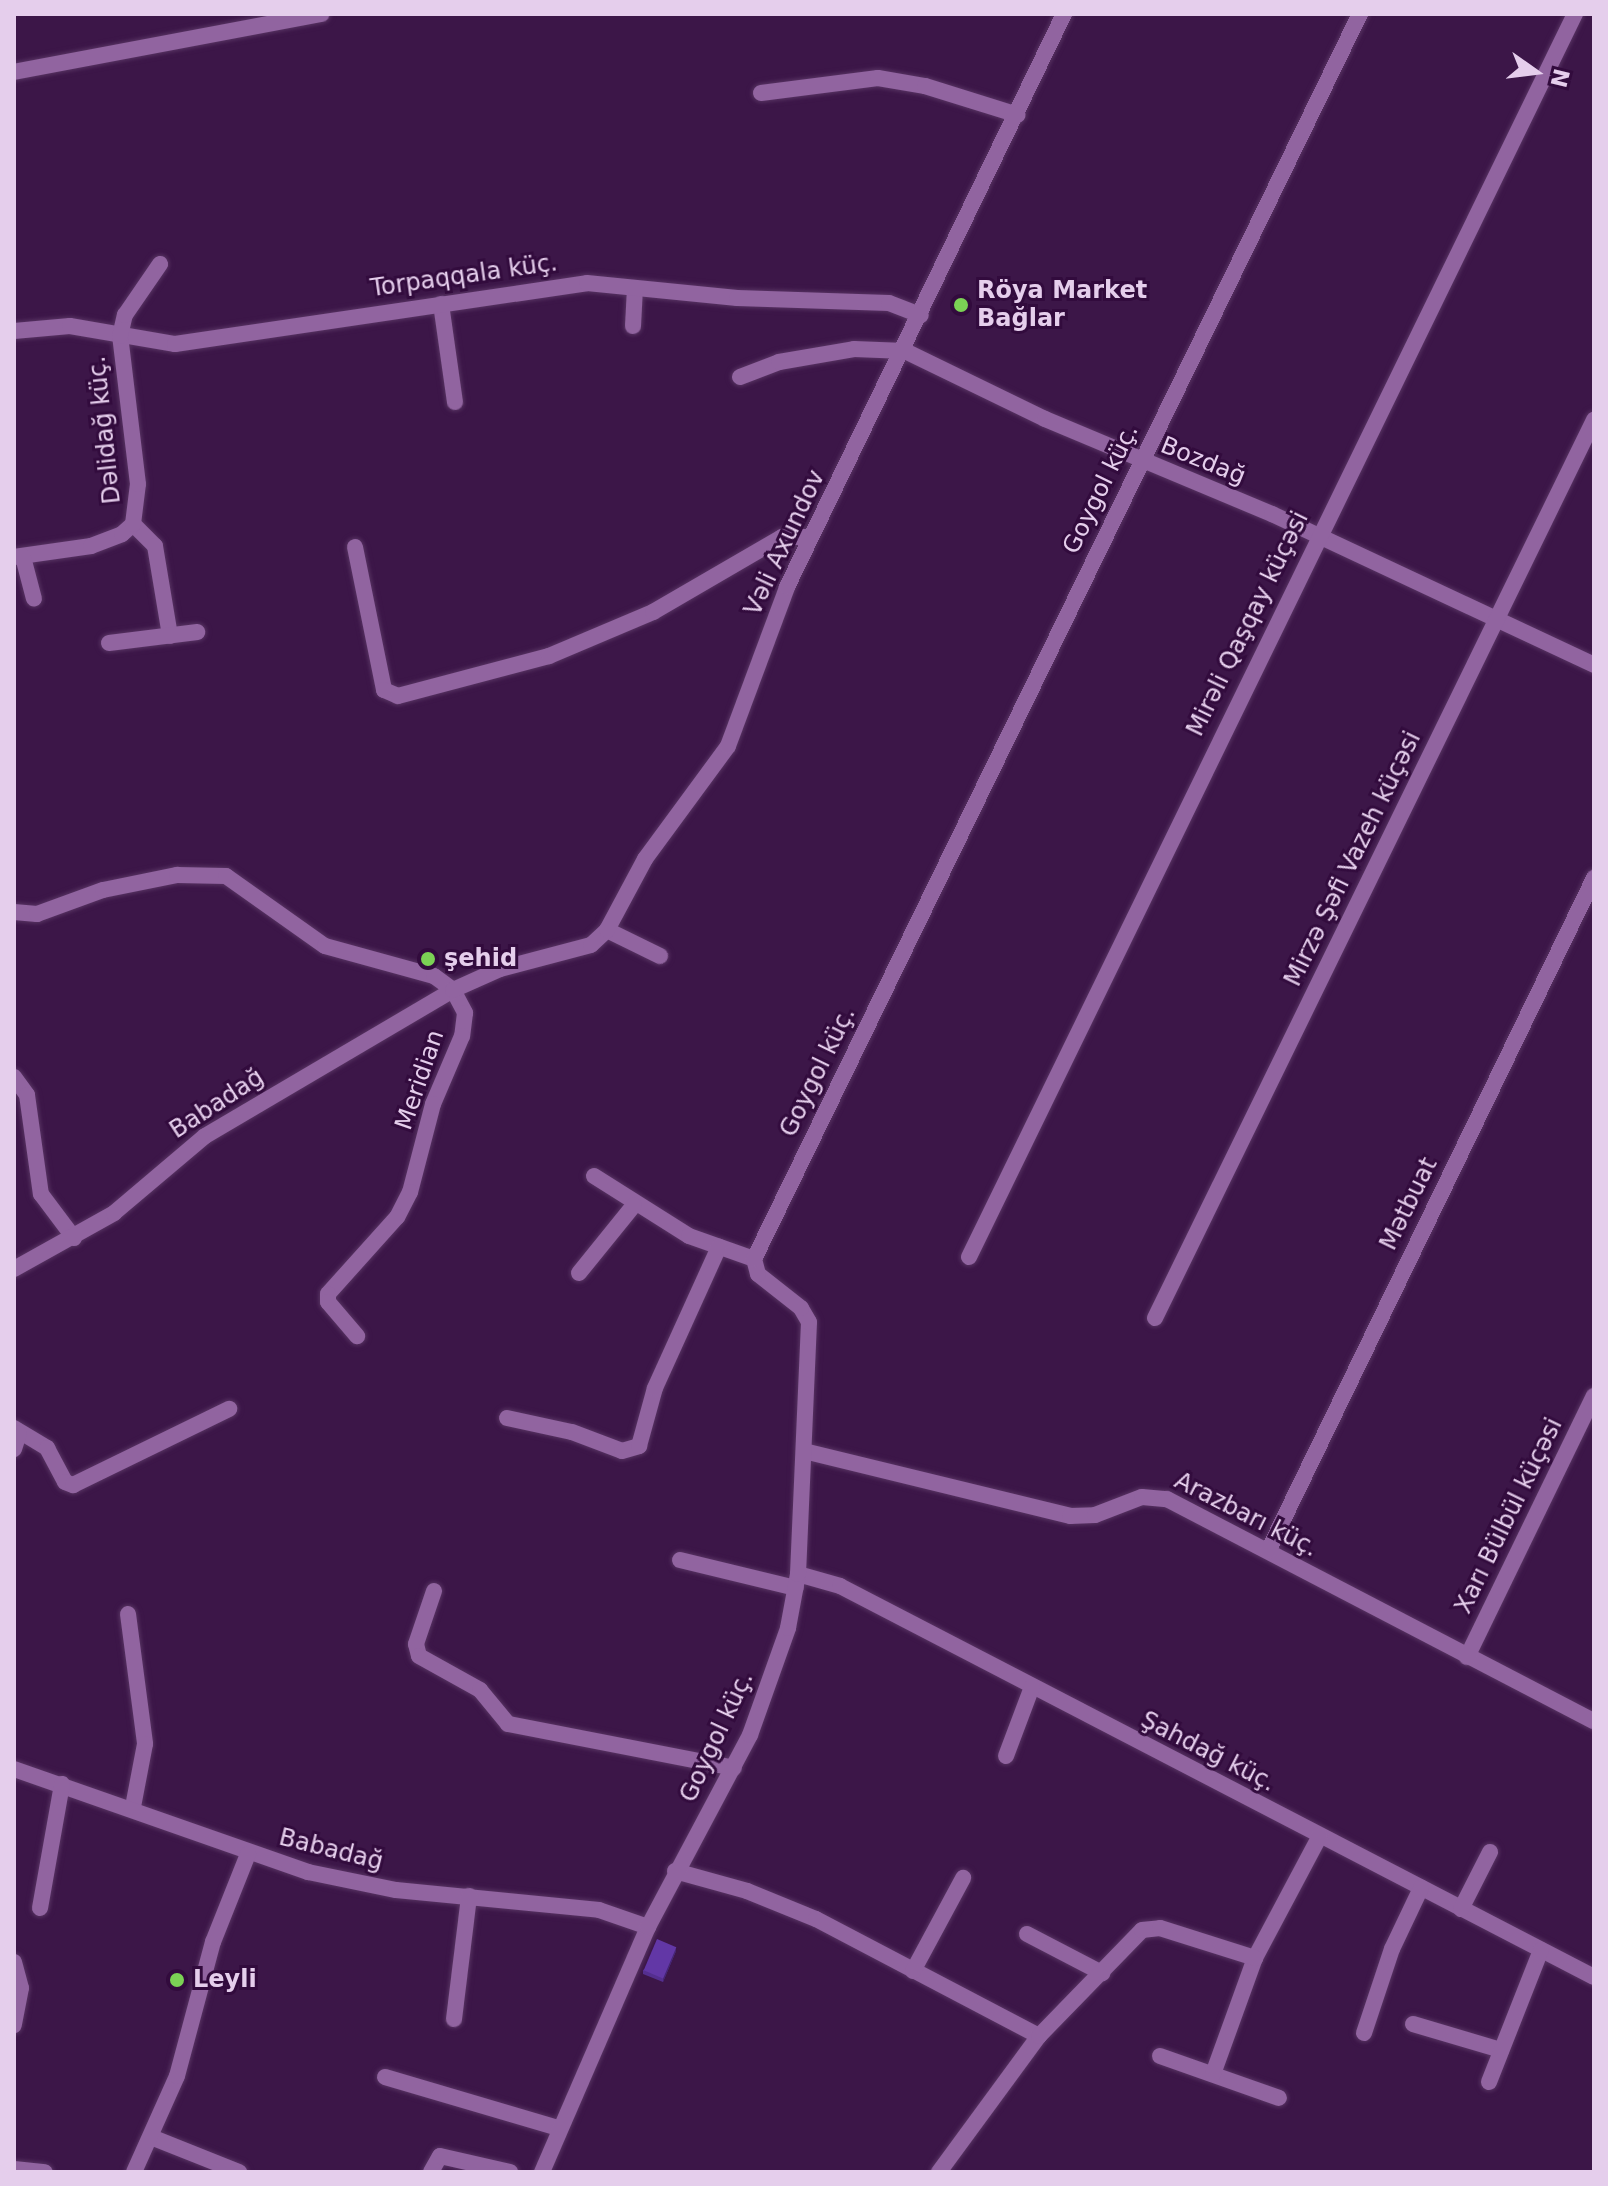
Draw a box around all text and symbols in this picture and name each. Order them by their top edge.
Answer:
north arrow [1496,32,1576,112]
text: N [1545,66,1574,90]
street label: Torpaqqala küç. [369,249,559,303]
place label: Röya Market Bağlar [977,277,1147,333]
marker: Röya Market Bağlar [952,296,970,314]
street label: Dəlidağ küç. [83,355,127,505]
street label: Goygol küç. [1057,419,1145,559]
street label: Bozdağ [1156,431,1250,491]
street label: Vəli Axundov [739,466,831,620]
street label: Mirəli Qaşqay küçəsi [1181,507,1315,741]
street label: Mirzə Şəfi Vazeh küçəsi [1279,727,1427,991]
place label: şehid [444,945,517,973]
marker: şehid [419,950,437,968]
street label: Goygol küç. [774,1002,862,1142]
street label: Meridian [389,1026,451,1134]
street label: Babadağ [165,1063,269,1145]
street label: Mətbuat [1374,1153,1444,1255]
street label: Xarı Bülbül küçəsi [1449,1414,1569,1618]
street label: Arazbarı küç. [1170,1467,1322,1563]
street label: Goygol küç. [674,1667,760,1807]
street label: Şahdağ küç. [1136,1706,1280,1798]
street label: Babadağ [276,1823,386,1877]
place label: Leyli [193,1966,257,1994]
marker: Leyli [168,1971,186,1989]

